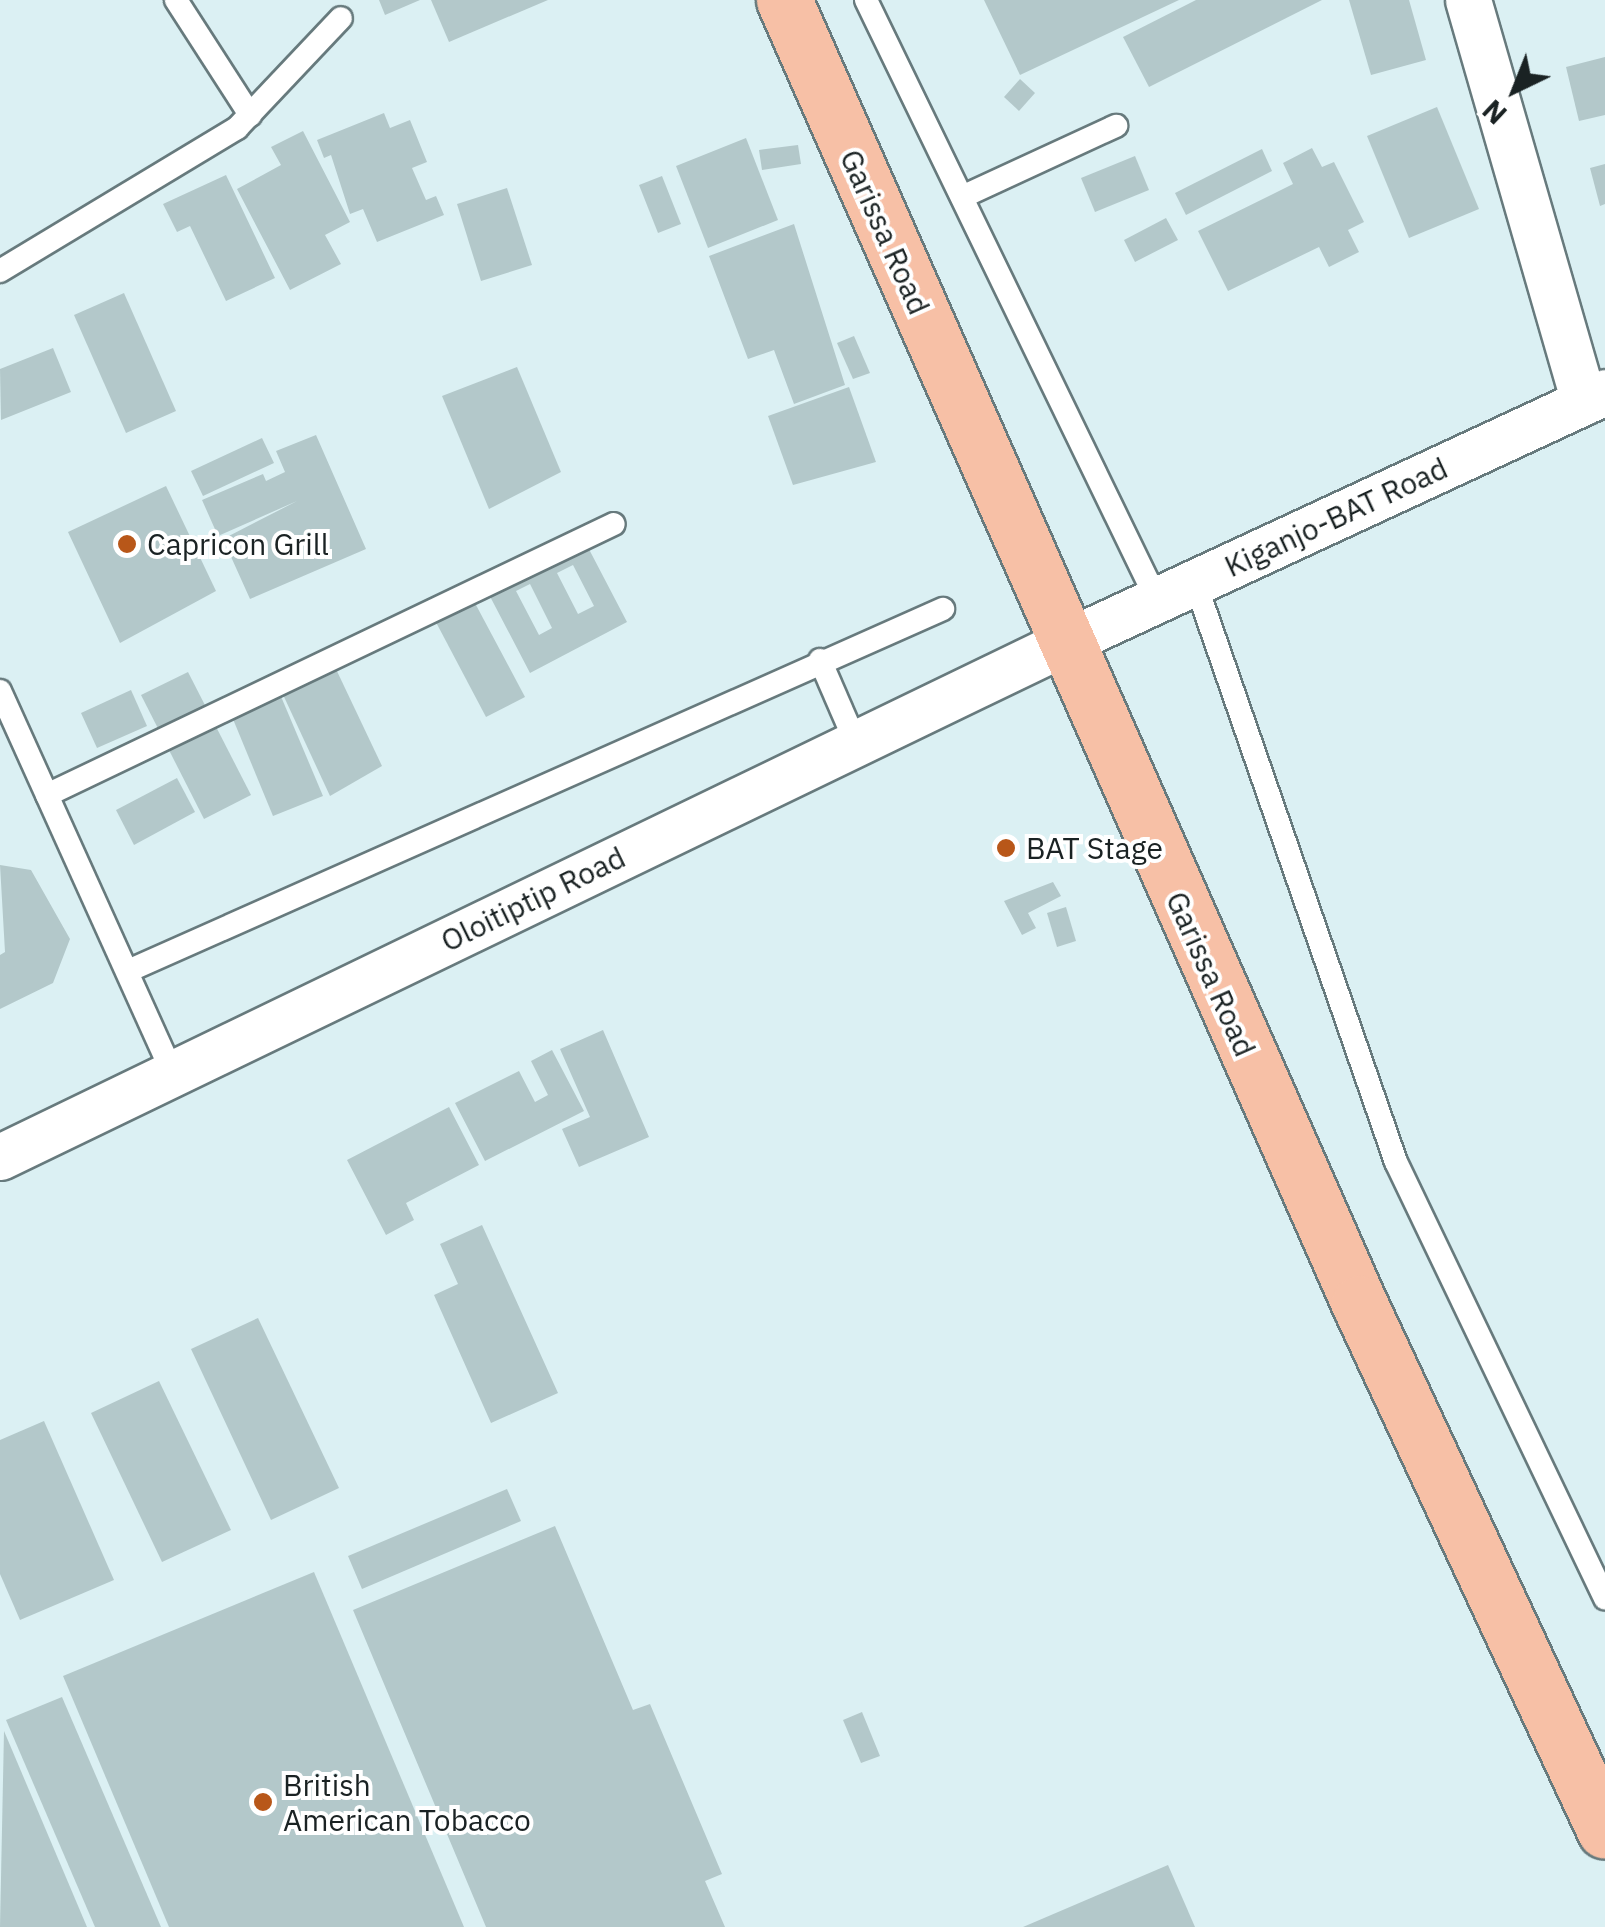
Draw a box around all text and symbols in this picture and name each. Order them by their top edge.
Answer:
north arrow [1465,40,1565,140]
text: N [1474,92,1514,133]
street label: Garissa Road [833,144,937,320]
street label: Kiganjo-BAT Road [1219,450,1453,584]
place label: Capricon Grill [147,526,329,562]
marker: Capricon Grill [116,533,138,555]
place label: BAT Stage [1026,830,1163,866]
marker: BAT Stage [995,837,1017,859]
street label: Oloitiptip Road [435,839,631,959]
street label: Garissa Road [1159,886,1263,1062]
place label: British American Tobacco [283,1767,531,1838]
marker: British American Tobacco [252,1791,274,1813]

